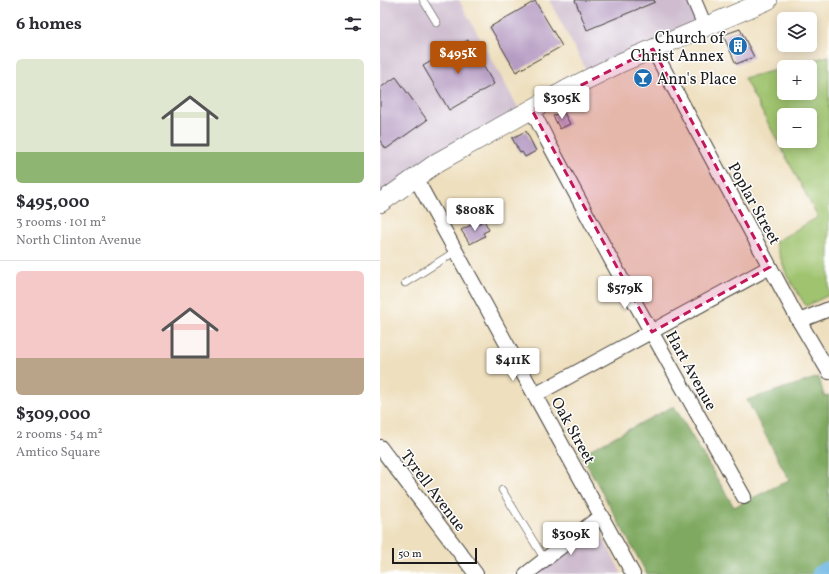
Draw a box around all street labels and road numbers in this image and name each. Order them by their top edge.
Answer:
street label: Poplar Street [722,159,785,249]
street label: Hart Avenue [659,327,721,415]
street label: Oak Street [545,393,600,469]
street label: Tyrell Avenue [395,446,470,536]

